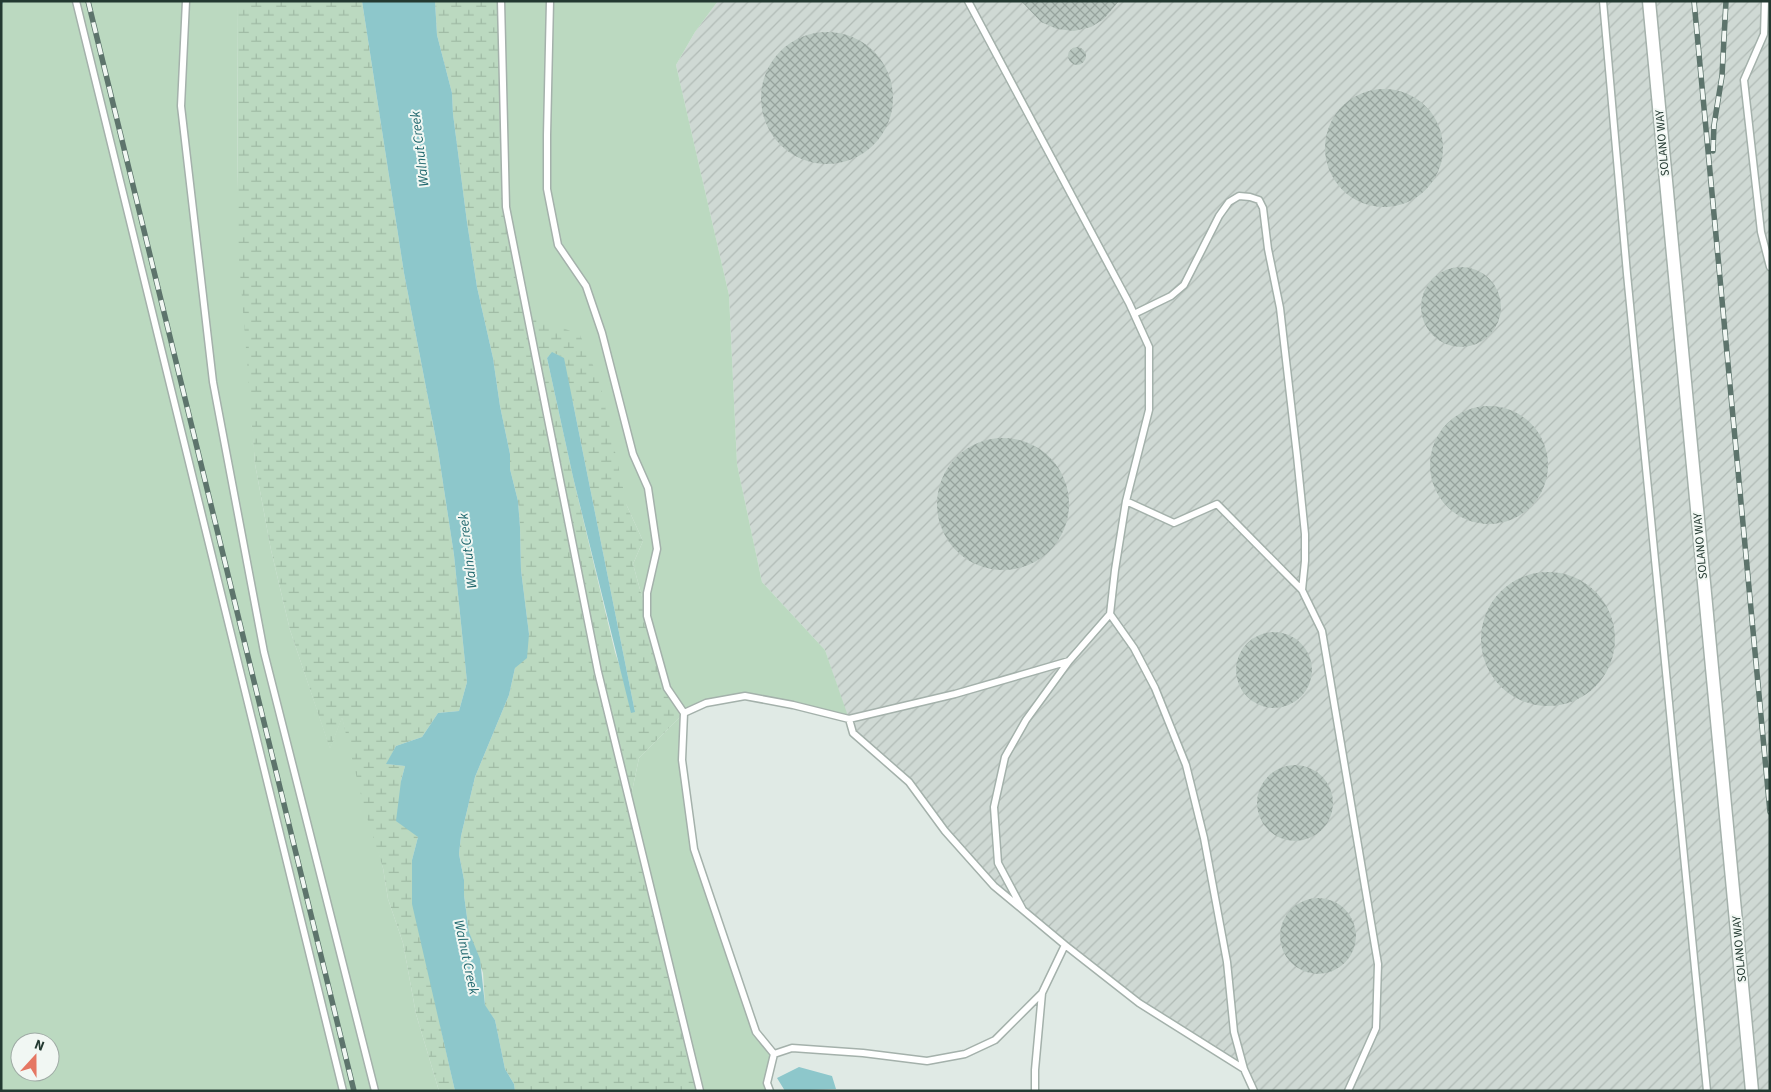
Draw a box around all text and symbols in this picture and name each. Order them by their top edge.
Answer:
street label: SOLANO WAY [1651,109,1674,177]
water label: Walnut Creek [405,110,435,188]
water label: Walnut Creek [453,512,483,590]
street label: SOLANO WAY [1689,512,1712,580]
street label: SOLANO WAY [1728,915,1751,983]
water label: Walnut Creek [448,918,484,997]
north arrow [10,1032,60,1082]
text: N [31,1035,47,1057]

